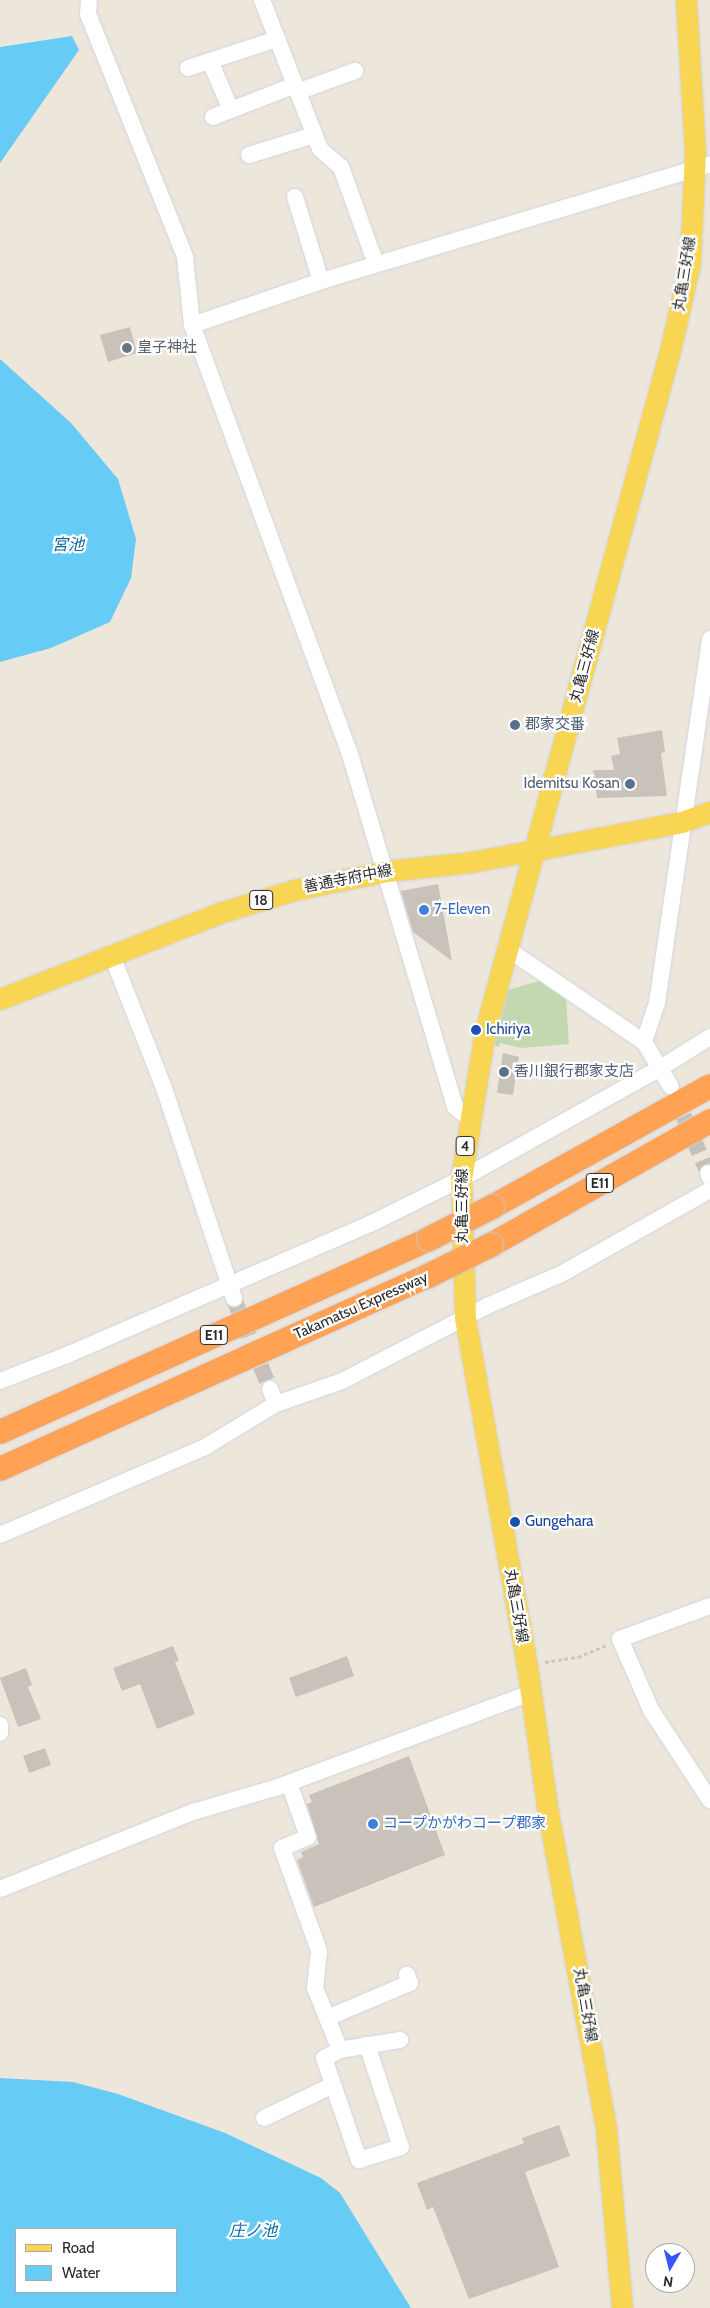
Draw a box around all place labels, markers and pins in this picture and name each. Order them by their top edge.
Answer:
place label: 皇子神社 [137,339,197,357]
marker: 皇子神社 [121,342,133,354]
place label: 郡家交番 [525,716,585,734]
marker: 郡家交番 [509,719,521,731]
place label: Idemitsu Kosan [524,775,620,793]
marker: Idemitsu Kosan [624,778,636,790]
place label: 7-Eleven [434,901,490,919]
marker: 7-Eleven [418,904,430,916]
place label: Ichiriya [486,1021,530,1039]
marker: Ichiriya [470,1024,482,1036]
place label: 香川銀行郡家支店 [514,1063,634,1081]
marker: 香川銀行郡家支店 [498,1066,510,1078]
place label: Gungehara [525,1513,594,1531]
marker: Gungehara [509,1516,521,1528]
place label: コープかがわコープ郡家 [383,1815,548,1833]
marker: コープかがわコープ郡家 [367,1818,379,1830]

